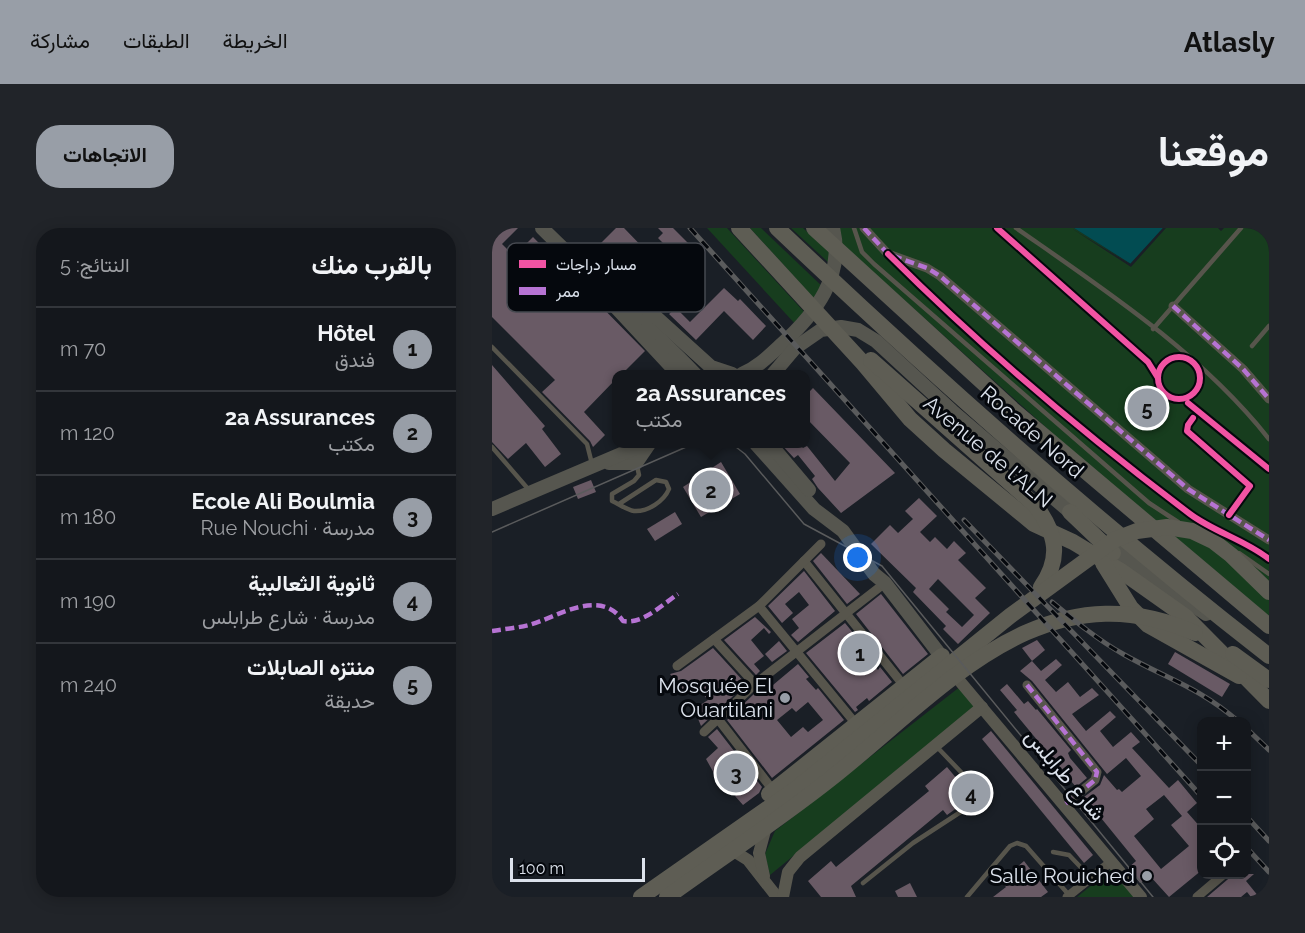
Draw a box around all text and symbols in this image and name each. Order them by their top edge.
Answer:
text: Atlasly [1184,26,1275,59]
text: مشاركة [30,28,90,53]
text: الطبقات [123,28,190,53]
text: الخريطة [223,28,288,53]
button: الاتجاهات [36,125,174,188]
text: موقعنا [1158,127,1269,176]
legend [507,243,705,312]
text: بالقرب منك [312,250,432,280]
text: النتائج: 5 [60,253,130,277]
text: مسار دراجات [556,255,636,275]
text: ممر [555,282,580,302]
text: Hôtel [317,320,375,346]
text: 70 m [60,337,106,361]
text: 1 [408,337,417,361]
text: فندق [335,348,375,372]
popup [612,370,810,448]
text: 2a Assurances [636,380,786,406]
street label: Rocade Nord [976,380,1089,483]
pin: 5 [1128,386,1166,430]
street label: Avenue de l'ALN [919,390,1058,513]
text: 2a Assurances [225,404,375,430]
text: مكتب [636,408,682,432]
text: 120 m [60,421,115,445]
text: 2 [407,421,418,445]
text: مكتب [328,432,375,456]
pin: 2 [692,468,730,512]
text: Ecole Ali Boulmia [191,488,375,514]
text: 180 m [60,505,116,529]
text: 3 [407,505,418,529]
text: مدرسة · Rue Nouchi [201,516,375,540]
your location [843,543,872,572]
text: ثانوية الثعالبية [248,570,375,596]
text: 190 m [60,589,116,613]
text: 4 [407,589,418,613]
text: مدرسة · شارع طرابلس [202,605,375,629]
pin: 1 [840,630,880,676]
text: منتزه الصابلات [247,654,375,680]
text: 240 m [60,673,117,697]
text: 5 [407,673,418,697]
place label: Mosquée El Ouartilani [658,673,773,722]
text: حديقة [324,689,375,713]
marker: Mosquée El Ouartilani [778,691,792,705]
map controls [1197,717,1251,879]
button: + [1197,717,1251,771]
street label: شارع طرابلس [1018,724,1111,827]
pin: 3 [716,750,756,796]
pin: 4 [952,770,990,816]
button: − [1197,771,1251,825]
button: locate [1197,825,1251,879]
scale bar [510,855,645,882]
text: 100 m [519,859,564,878]
place label: Salle Rouiched [990,863,1135,888]
marker: Salle Rouiched [1140,869,1154,883]

